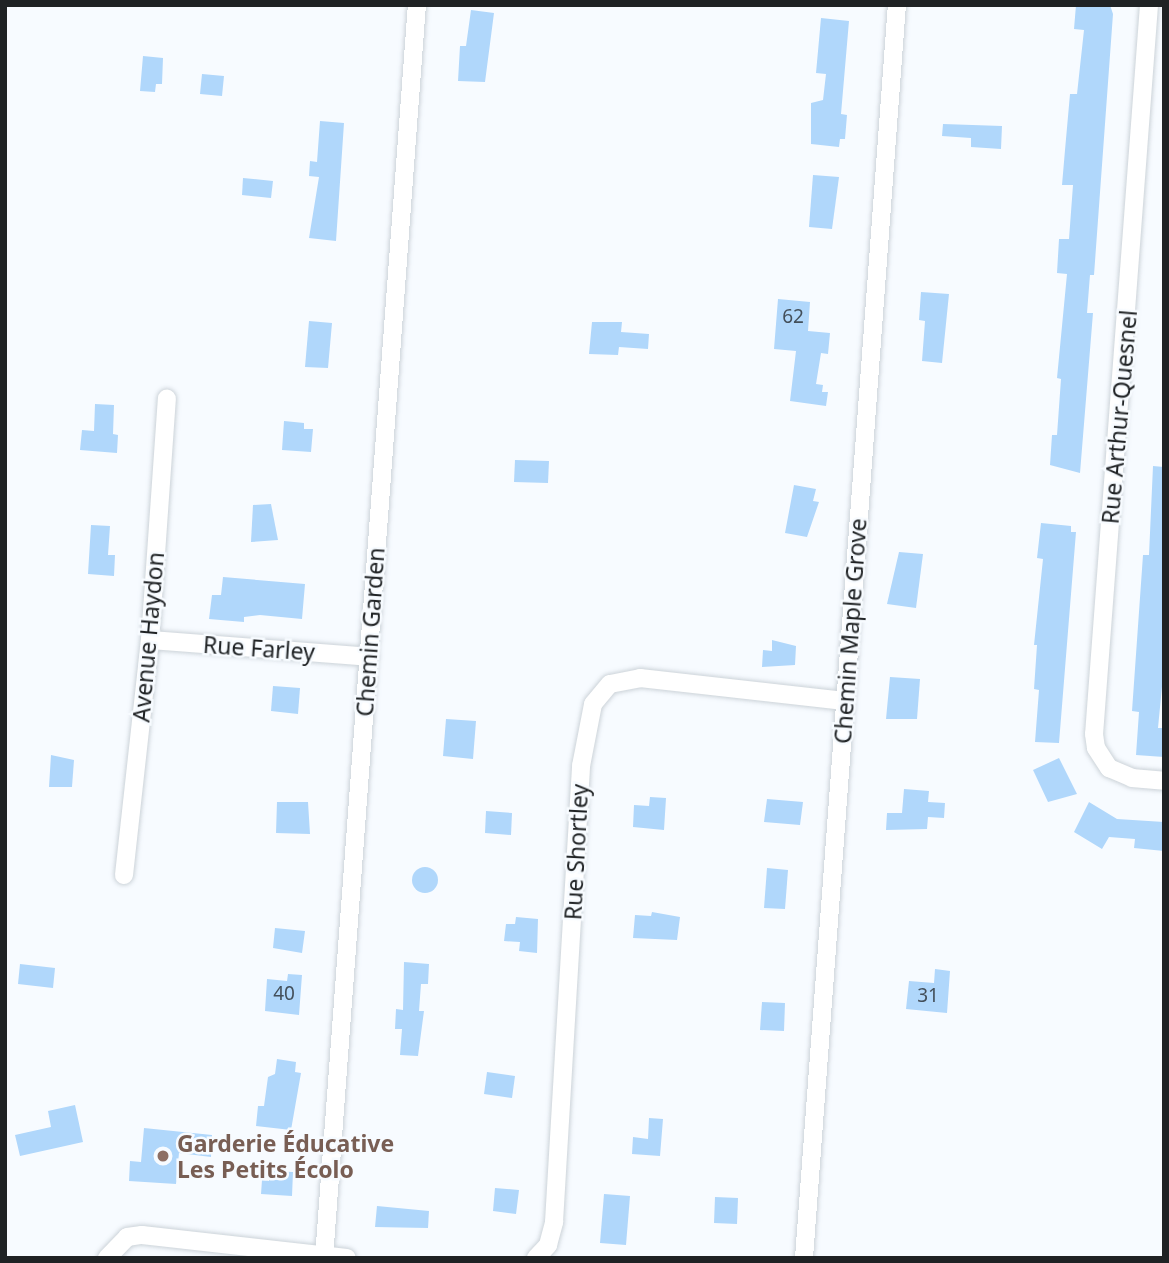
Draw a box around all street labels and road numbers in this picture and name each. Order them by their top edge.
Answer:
street label: Rue Arthur-Quesnel [1096,309,1142,525]
street label: Chemin Maple Grove [828,517,872,745]
street label: Chemin Garden [350,547,390,717]
street label: Avenue Haydon [127,551,169,723]
street label: Rue Farley [202,630,316,666]
street label: Rue Shortley [559,783,593,921]

